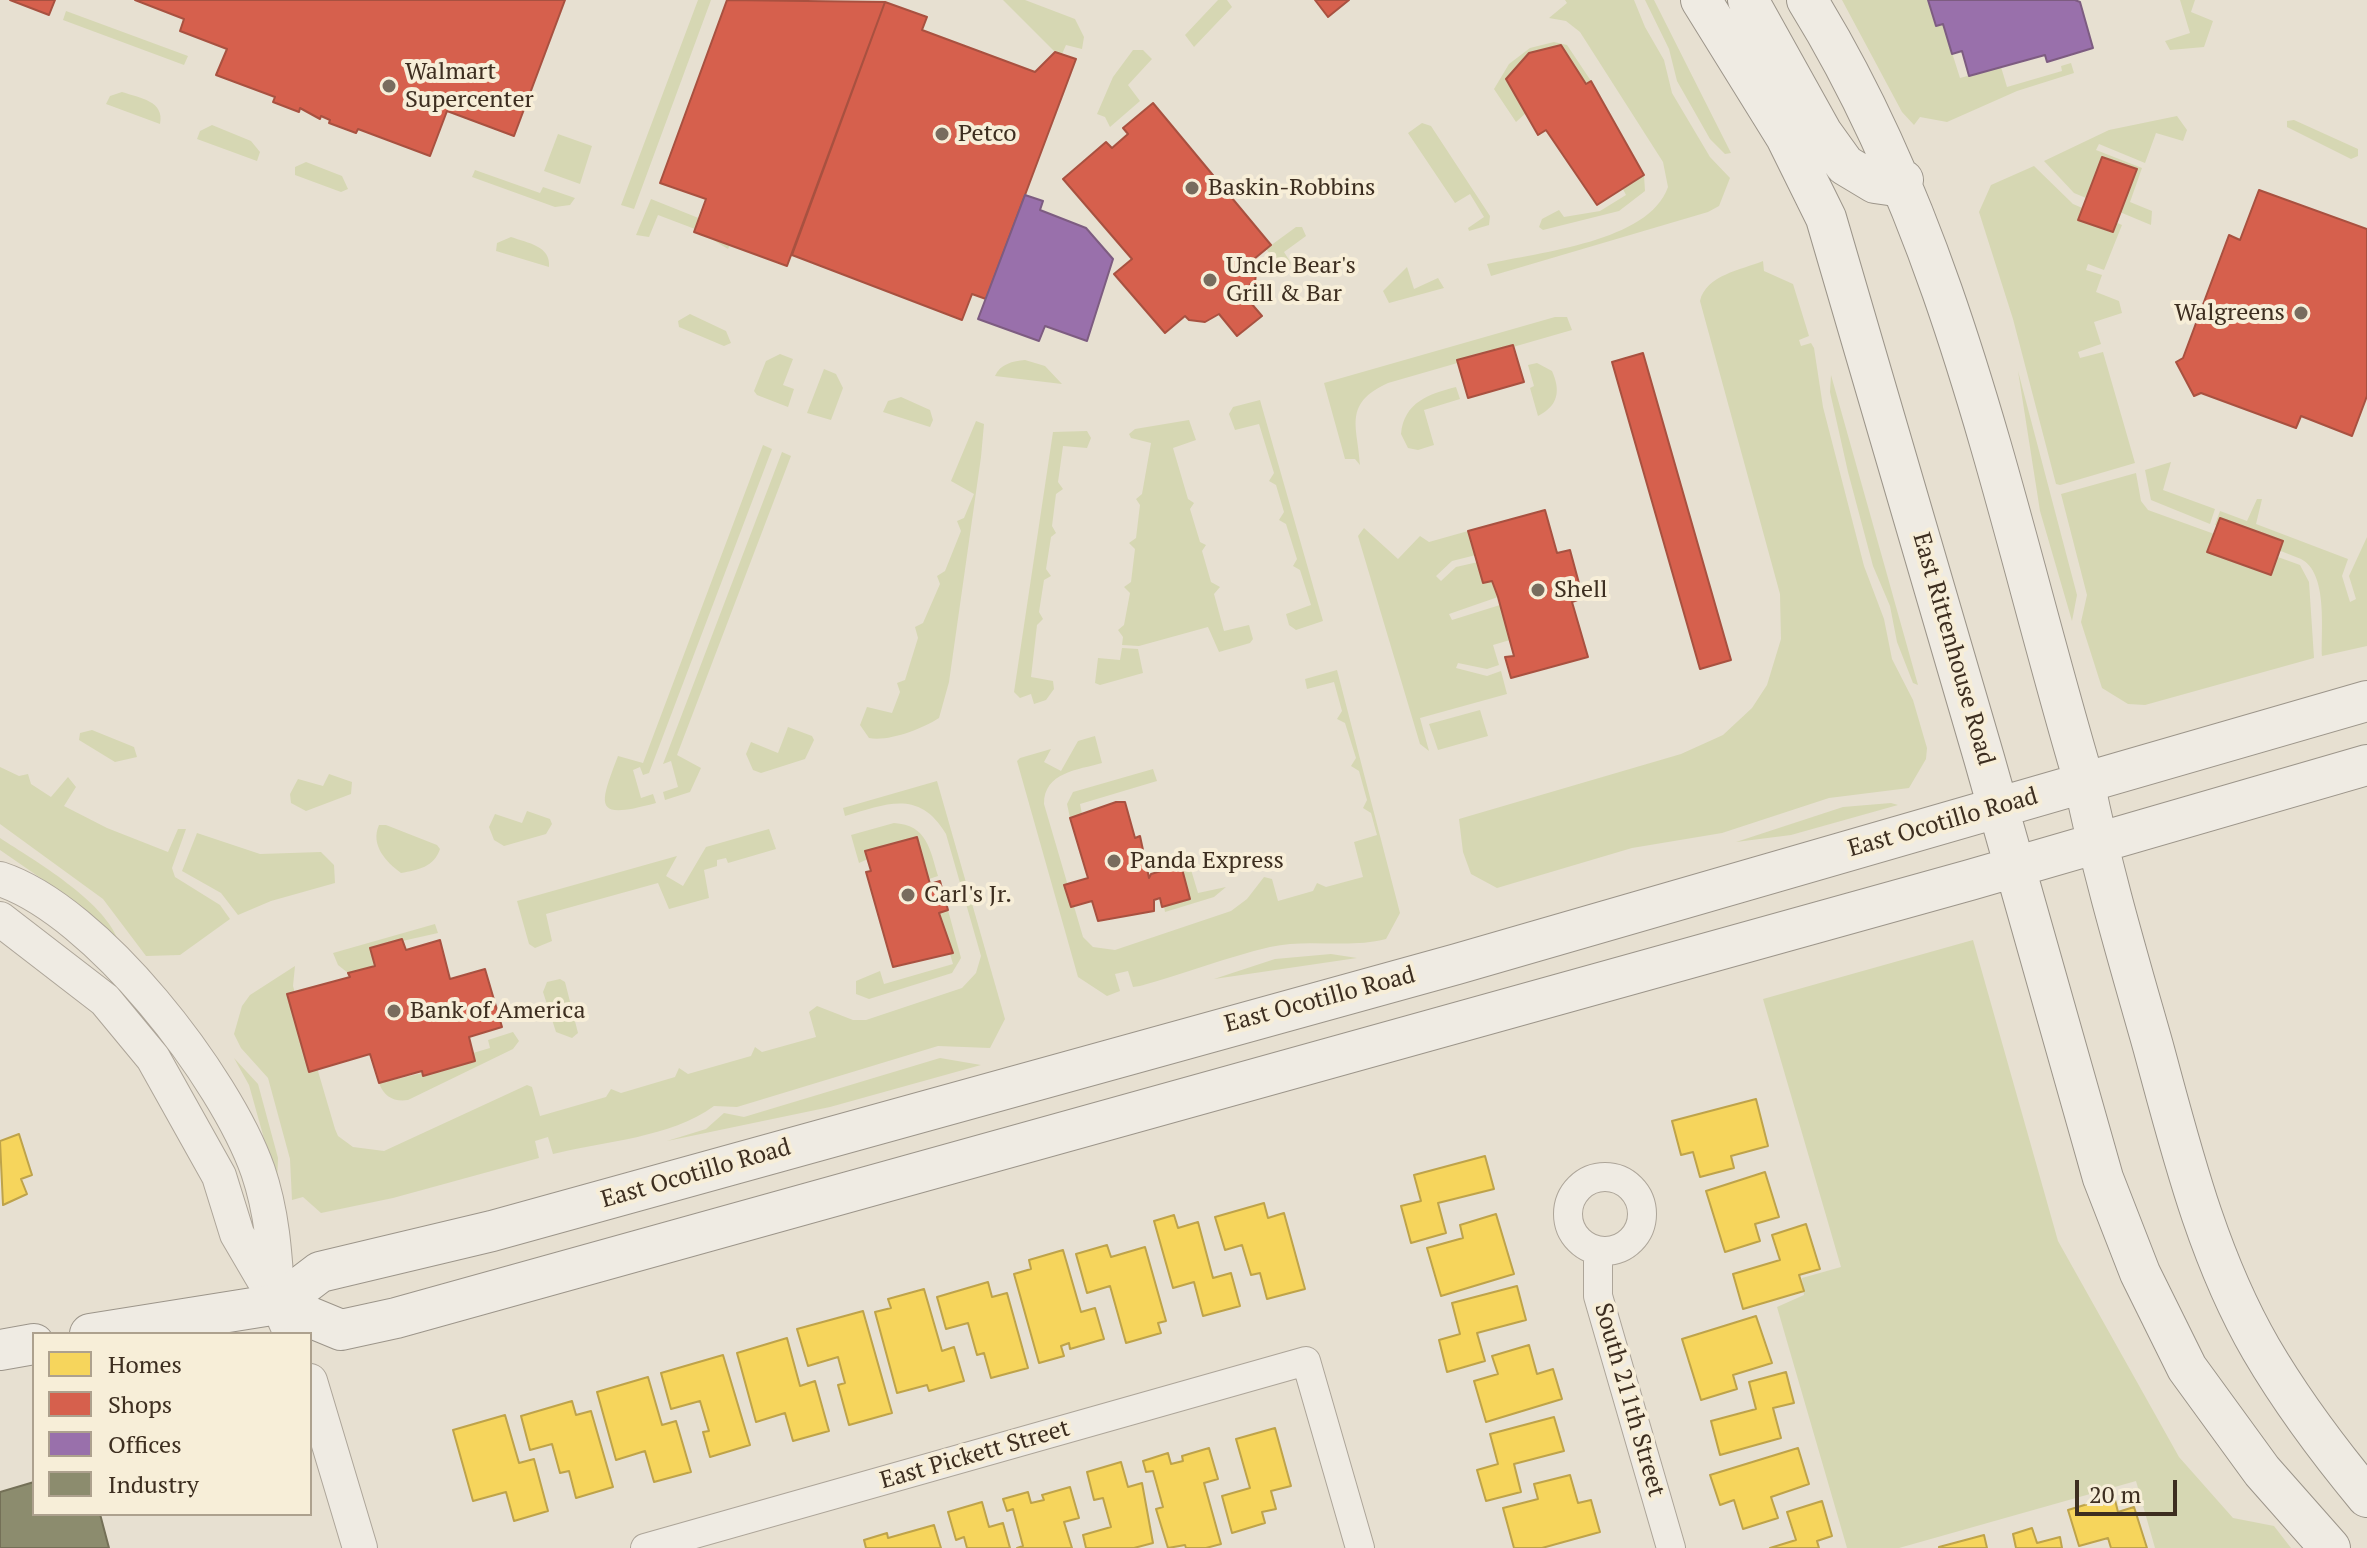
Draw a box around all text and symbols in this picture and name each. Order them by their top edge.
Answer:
place label: Walmart Supercenter [405,58,534,114]
marker: Walmart Supercenter [380,77,398,95]
place label: Petco [958,120,1017,148]
marker: Petco [933,125,951,143]
place label: Baskin-Robbins [1208,174,1375,202]
marker: Baskin-Robbins [1183,179,1201,197]
place label: Uncle Bear's Grill & Bar [1226,252,1356,308]
marker: Uncle Bear's Grill & Bar [1201,271,1219,289]
place label: Walgreens [2174,299,2285,327]
marker: Walgreens [2292,304,2310,322]
street label: East Rittenhouse Road [1906,529,2000,769]
place label: Shell [1554,576,1607,604]
marker: Shell [1529,581,1547,599]
street label: East Ocotillo Road [1845,782,2041,864]
place label: Panda Express [1130,847,1284,875]
marker: Panda Express [1105,852,1123,870]
place label: Carl's Jr. [924,881,1012,909]
marker: Carl's Jr. [899,886,917,904]
street label: East Ocotillo Road [1222,961,1418,1039]
place label: Bank of America [410,997,586,1025]
marker: Bank of America [385,1002,403,1020]
street label: East Ocotillo Road [598,1133,794,1215]
street label: South 211th Street [1588,1300,1670,1500]
legend [32,1332,312,1516]
text: Homes [108,1348,182,1380]
text: Shops [108,1388,172,1420]
street label: East Pickett Street [877,1414,1073,1496]
text: Offices [108,1428,182,1460]
scale bar [2079,1464,2181,1514]
text: Industry [108,1468,199,1500]
text: 20 m [2089,1478,2141,1510]

